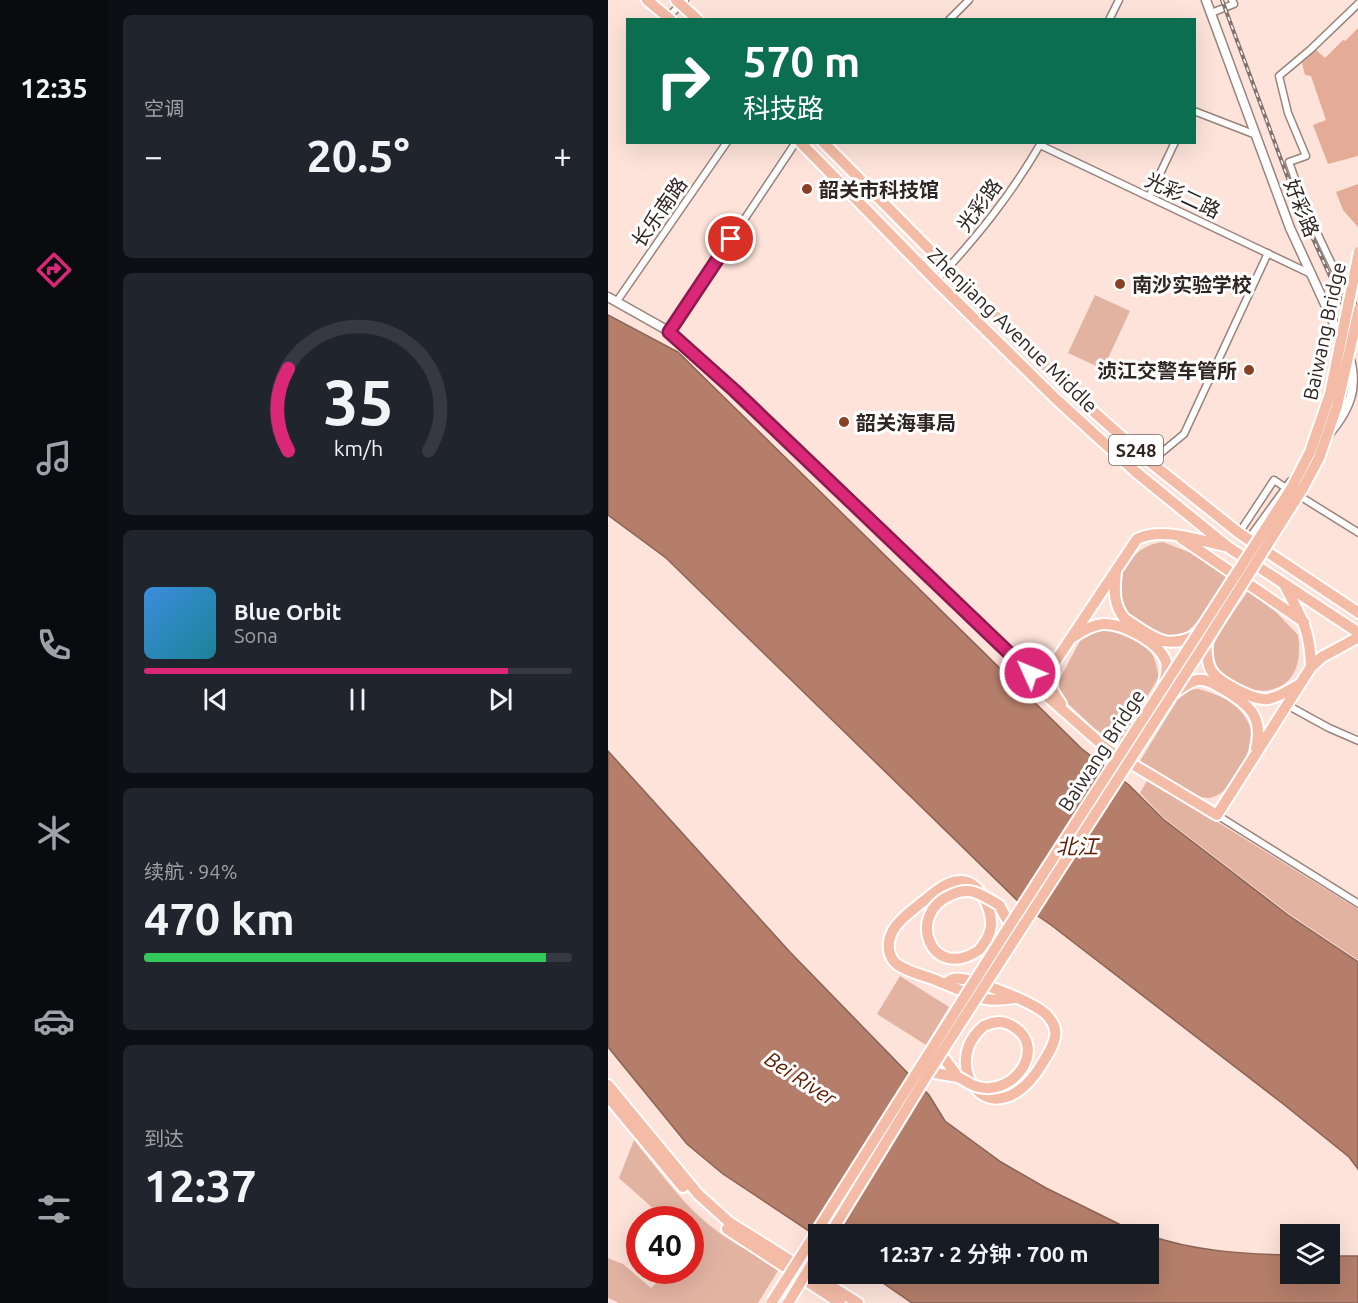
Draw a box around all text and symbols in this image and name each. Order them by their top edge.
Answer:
text: 570 m [743,38,860,85]
icon: right [644,42,722,120]
text: 12:35 [20,73,88,103]
text: 科技路 [743,93,824,123]
text: 空调 [144,97,184,120]
text: 20.5° [306,130,410,181]
text: − [144,137,163,174]
text: + [553,137,572,174]
street label: 光彩二路 [1142,168,1224,222]
street label: 长乐南路 [627,173,691,251]
street label: 光彩路 [952,174,1006,236]
street label: 好彩路 [1280,176,1324,240]
place label: 韶关市科技馆 [819,178,939,201]
marker: 韶关市科技馆 [800,182,814,196]
pin [705,213,756,264]
icon: arrive [714,222,747,255]
street label: Zhenjiang Avenue Middle [924,243,1102,417]
icon: directions [33,249,75,291]
street label: Baiwang Bridge [1298,260,1350,402]
place label: 南沙实验学校 [1132,273,1252,296]
marker: 南沙实验学校 [1113,277,1127,291]
place label: 浈江交警车管所 [1097,359,1237,382]
marker: 浈江交警车管所 [1242,363,1256,377]
text: 35 [323,367,393,437]
place label: 韶关海事局 [856,411,956,434]
marker: 韶关海事局 [837,415,851,429]
road number: S248 [1109,435,1163,465]
text: km/h [333,436,383,460]
icon: music [33,437,75,479]
text: Blue Orbit [234,599,341,624]
icon: phone [33,624,75,666]
text: Sona [234,624,278,647]
position arrow [998,641,1062,705]
icon: previous [199,683,232,716]
icon: pause [341,683,374,716]
icon: next [484,683,517,716]
street label: Baiwang Bridge [1053,685,1149,815]
icon: climate [33,812,75,854]
water label: 北江 [1056,834,1100,858]
text: 续航 · 94% [144,860,237,883]
text: 470 km [144,893,295,944]
icon: car [33,1000,75,1042]
water label: Bei River [761,1046,842,1110]
text: 到达 [144,1127,184,1150]
text: 12:37 [144,1160,257,1211]
icon: filters [33,1188,75,1230]
speed limit sign: 40 [626,1206,704,1284]
map controls [1280,1224,1340,1284]
button: layers [1280,1224,1340,1284]
text: 12:37 · 2 分钟 · 700 m [879,1241,1088,1266]

